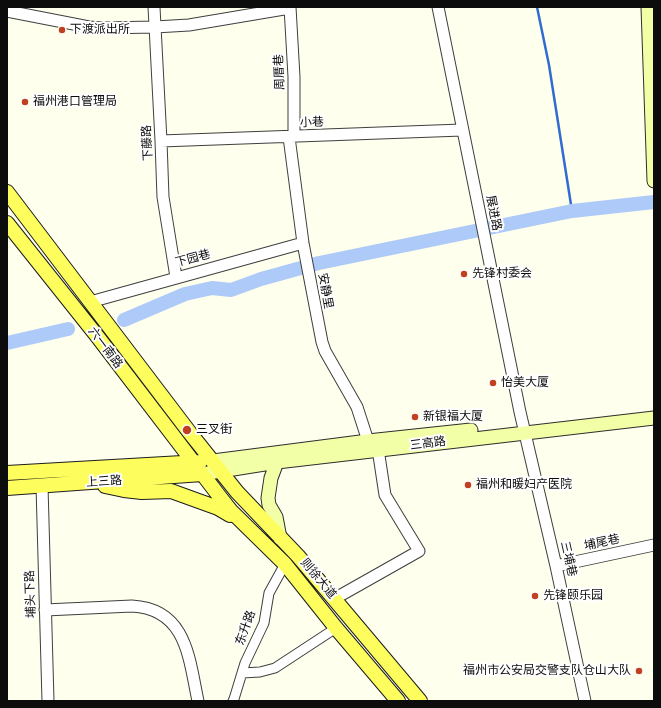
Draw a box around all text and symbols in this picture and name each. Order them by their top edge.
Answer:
place label: 下渡派出所 [70,23,130,37]
marker: 下渡派出所 [57,25,67,35]
street label: 周厝巷 [272,54,288,90]
place label: 福州港口管理局 [33,95,117,109]
marker: 福州港口管理局 [20,97,30,107]
street label: 小巷 [300,115,324,131]
street label: 下藤路 [140,125,156,161]
street label: 展进路 [482,194,504,232]
street label: 下园巷 [174,247,212,271]
place label: 先锋村委会 [472,267,532,281]
marker: 先锋村委会 [459,269,469,279]
street label: 安静里 [315,272,335,310]
street label: 六一南路 [85,324,125,372]
place label: 怡美大厦 [501,376,549,390]
marker: 怡美大厦 [488,378,498,388]
place label: 新银福大厦 [423,410,483,424]
marker: 新银福大厦 [410,412,420,422]
place label: 三叉街 [196,423,232,437]
marker: 三叉街 [181,424,193,436]
street label: 三高路 [409,435,447,453]
street label: 上三路 [86,474,122,490]
place label: 福州和暖妇产医院 [476,478,572,492]
marker: 福州和暖妇产医院 [463,480,473,490]
street label: 埔尾巷 [583,532,621,554]
street label: 三埔巷 [557,540,579,578]
street label: 则徐大道 [297,556,339,602]
street label: 埔头下路 [23,570,39,618]
place label: 先锋颐乐园 [543,589,603,603]
marker: 先锋颐乐园 [530,591,540,601]
street label: 东升路 [233,609,259,647]
place label: 福州市公安局交警支队仓山大队 [463,664,631,678]
marker: 福州市公安局交警支队仓山大队 [634,666,644,676]

